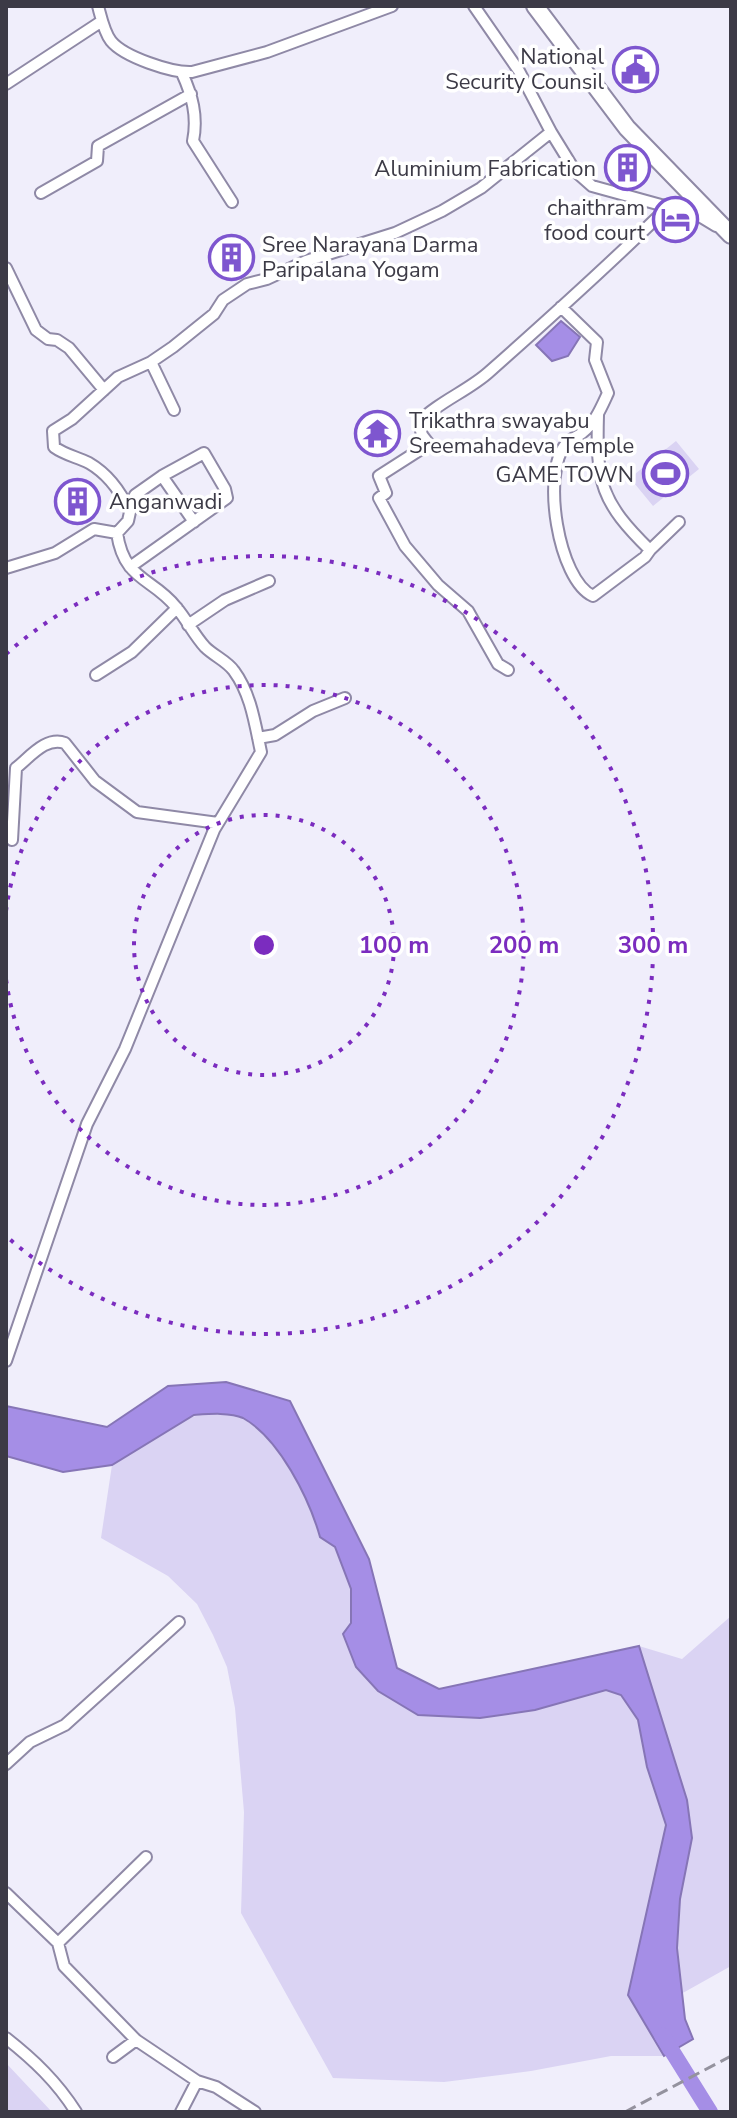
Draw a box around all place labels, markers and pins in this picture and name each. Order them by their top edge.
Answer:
place label: National Security Counsil [445,42,604,97]
public building icon: National Security Counsil [611,45,659,93]
building icon: Aluminium Fabrication [603,144,651,192]
place label: Aluminium Fabrication [374,154,596,184]
place label: chaithram food court [544,193,645,248]
hotel icon: chaithram food court [652,196,700,244]
place label: Sree Narayana Darma Paripalana Yogam [262,230,479,285]
building icon: Sree Narayana Darma Paripalana Yogam [207,233,255,281]
place label: Trikathra swayabu Sreemahadeva Temple [409,406,634,461]
temple icon: Trikathra swayabu Sreemahadeva Temple [354,409,402,457]
sports icon: GAME TOWN [641,450,689,498]
place label: GAME TOWN [495,460,634,490]
building icon: Anganwadi [54,477,102,525]
place label: Anganwadi [109,487,222,517]
centre of rings [250,931,278,959]

